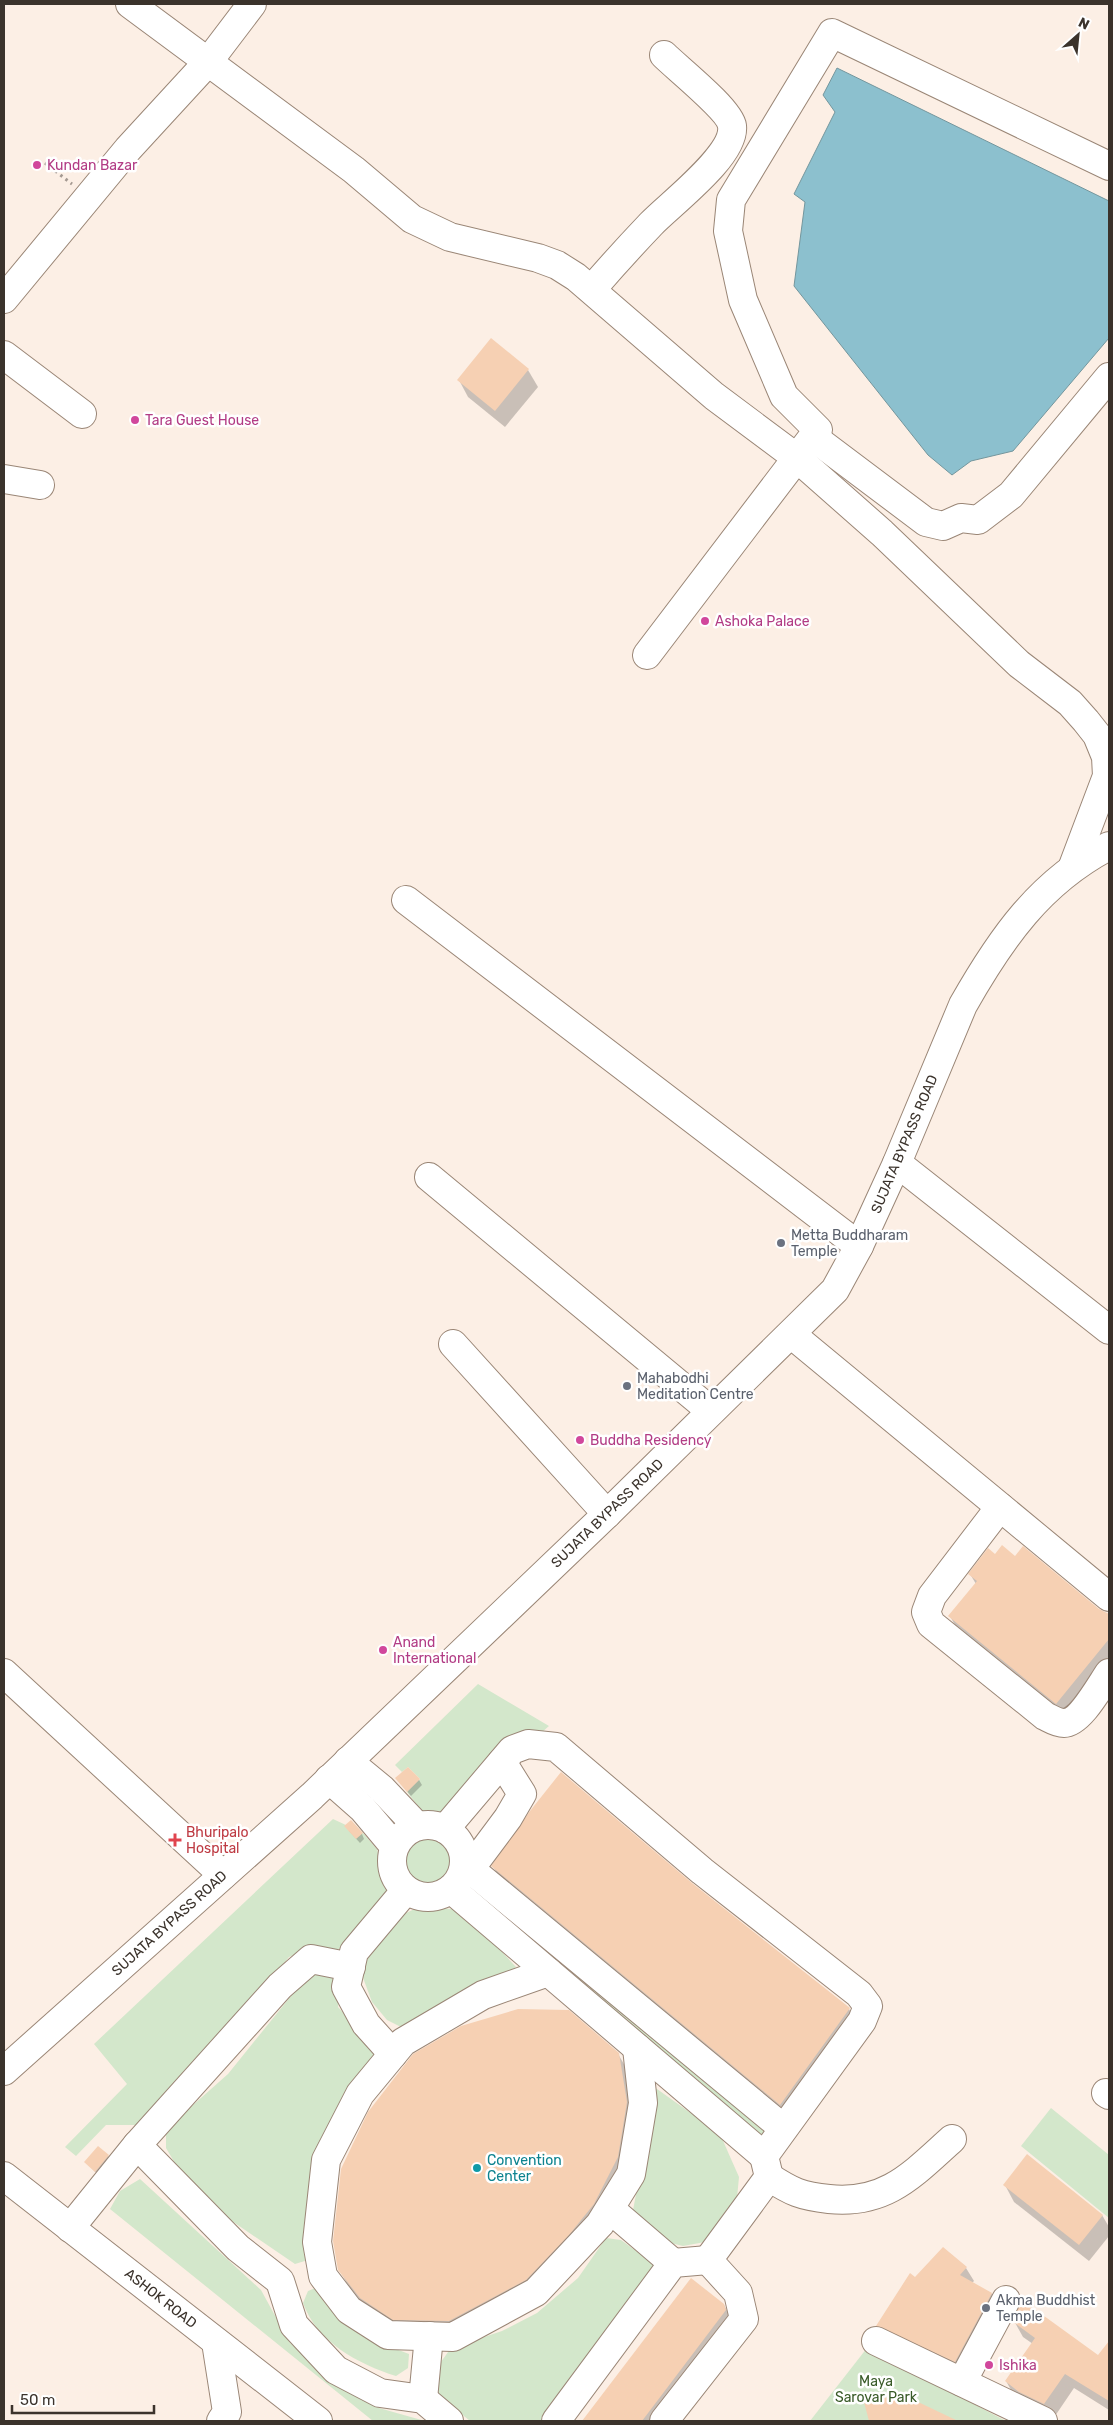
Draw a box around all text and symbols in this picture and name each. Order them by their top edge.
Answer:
north arrow [1053,10,1103,60]
text: N [1075,14,1092,34]
place label: Kundan Bazar [47,157,138,174]
marker: Kundan Bazar [31,159,43,171]
place label: Tara Guest House [145,412,259,429]
marker: Tara Guest House [129,414,141,426]
place label: Ashoka Palace [715,613,810,630]
marker: Ashoka Palace [699,615,711,627]
street label: SUJATA BYPASS ROAD [867,1072,941,1216]
place label: Metta Buddharam Temple [791,1227,908,1260]
marker: Metta Buddharam Temple [775,1237,787,1249]
place label: Mahabodhi Meditation Centre [637,1370,754,1403]
marker: Mahabodhi Meditation Centre [621,1380,633,1392]
place label: Buddha Residency [590,1432,712,1449]
marker: Buddha Residency [574,1434,586,1446]
street label: SUJATA BYPASS ROAD [548,1455,667,1571]
place label: Anand International [393,1634,477,1667]
marker: Anand International [377,1644,389,1656]
place label: Bhuripalo Hospital [186,1824,249,1857]
marker: Bhuripalo Hospital [168,1833,182,1847]
street label: SUJATA BYPASS ROAD [108,1867,230,1980]
place label: Convention Center [487,2152,562,2185]
marker: Convention Center [471,2162,483,2174]
street label: ASHOK ROAD [121,2265,200,2332]
place label: Akma Buddhist Temple [996,2292,1096,2325]
marker: Akma Buddhist Temple [980,2302,992,2314]
place label: Ishika [999,2357,1037,2374]
marker: Ishika [983,2359,995,2371]
park label: Maya Sarovar Park [835,2373,918,2406]
scale bar [12,2382,155,2414]
text: 50 m [20,2391,55,2409]

